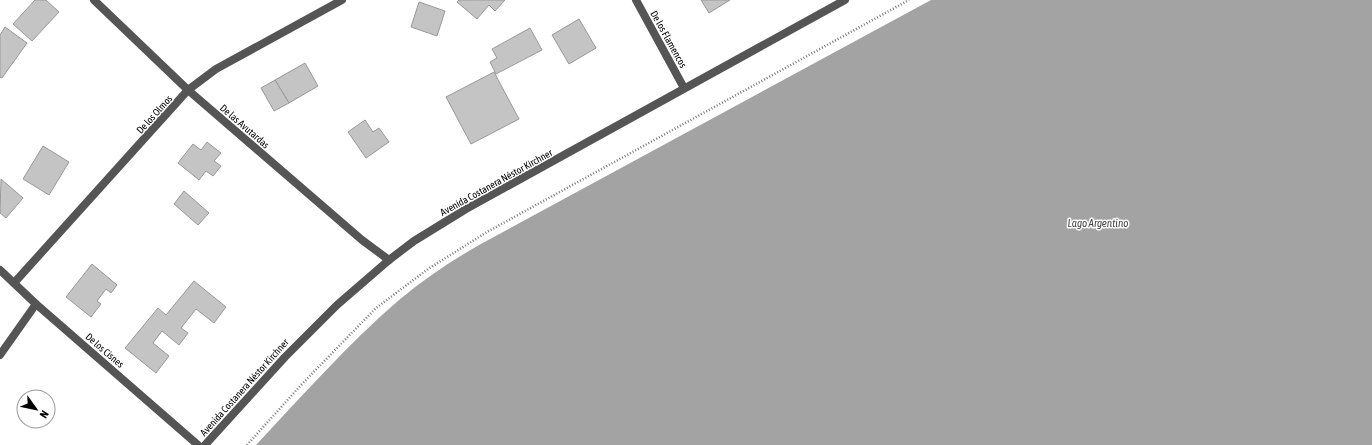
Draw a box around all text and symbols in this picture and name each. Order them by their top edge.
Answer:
street label: De los Flamencos [648,9,689,70]
street label: De los Olmos [134,93,175,136]
street label: De las Avutardas [218,102,272,151]
street label: Avenida Costanera Néstor Kirchner [438,146,555,218]
water label: Lago Argentino [1068,217,1128,229]
street label: De los Cisnes [83,331,126,370]
street label: Avenida Costanera Néstor Kirchner [198,336,292,438]
north arrow [16,389,56,429]
text: N [38,408,51,420]

